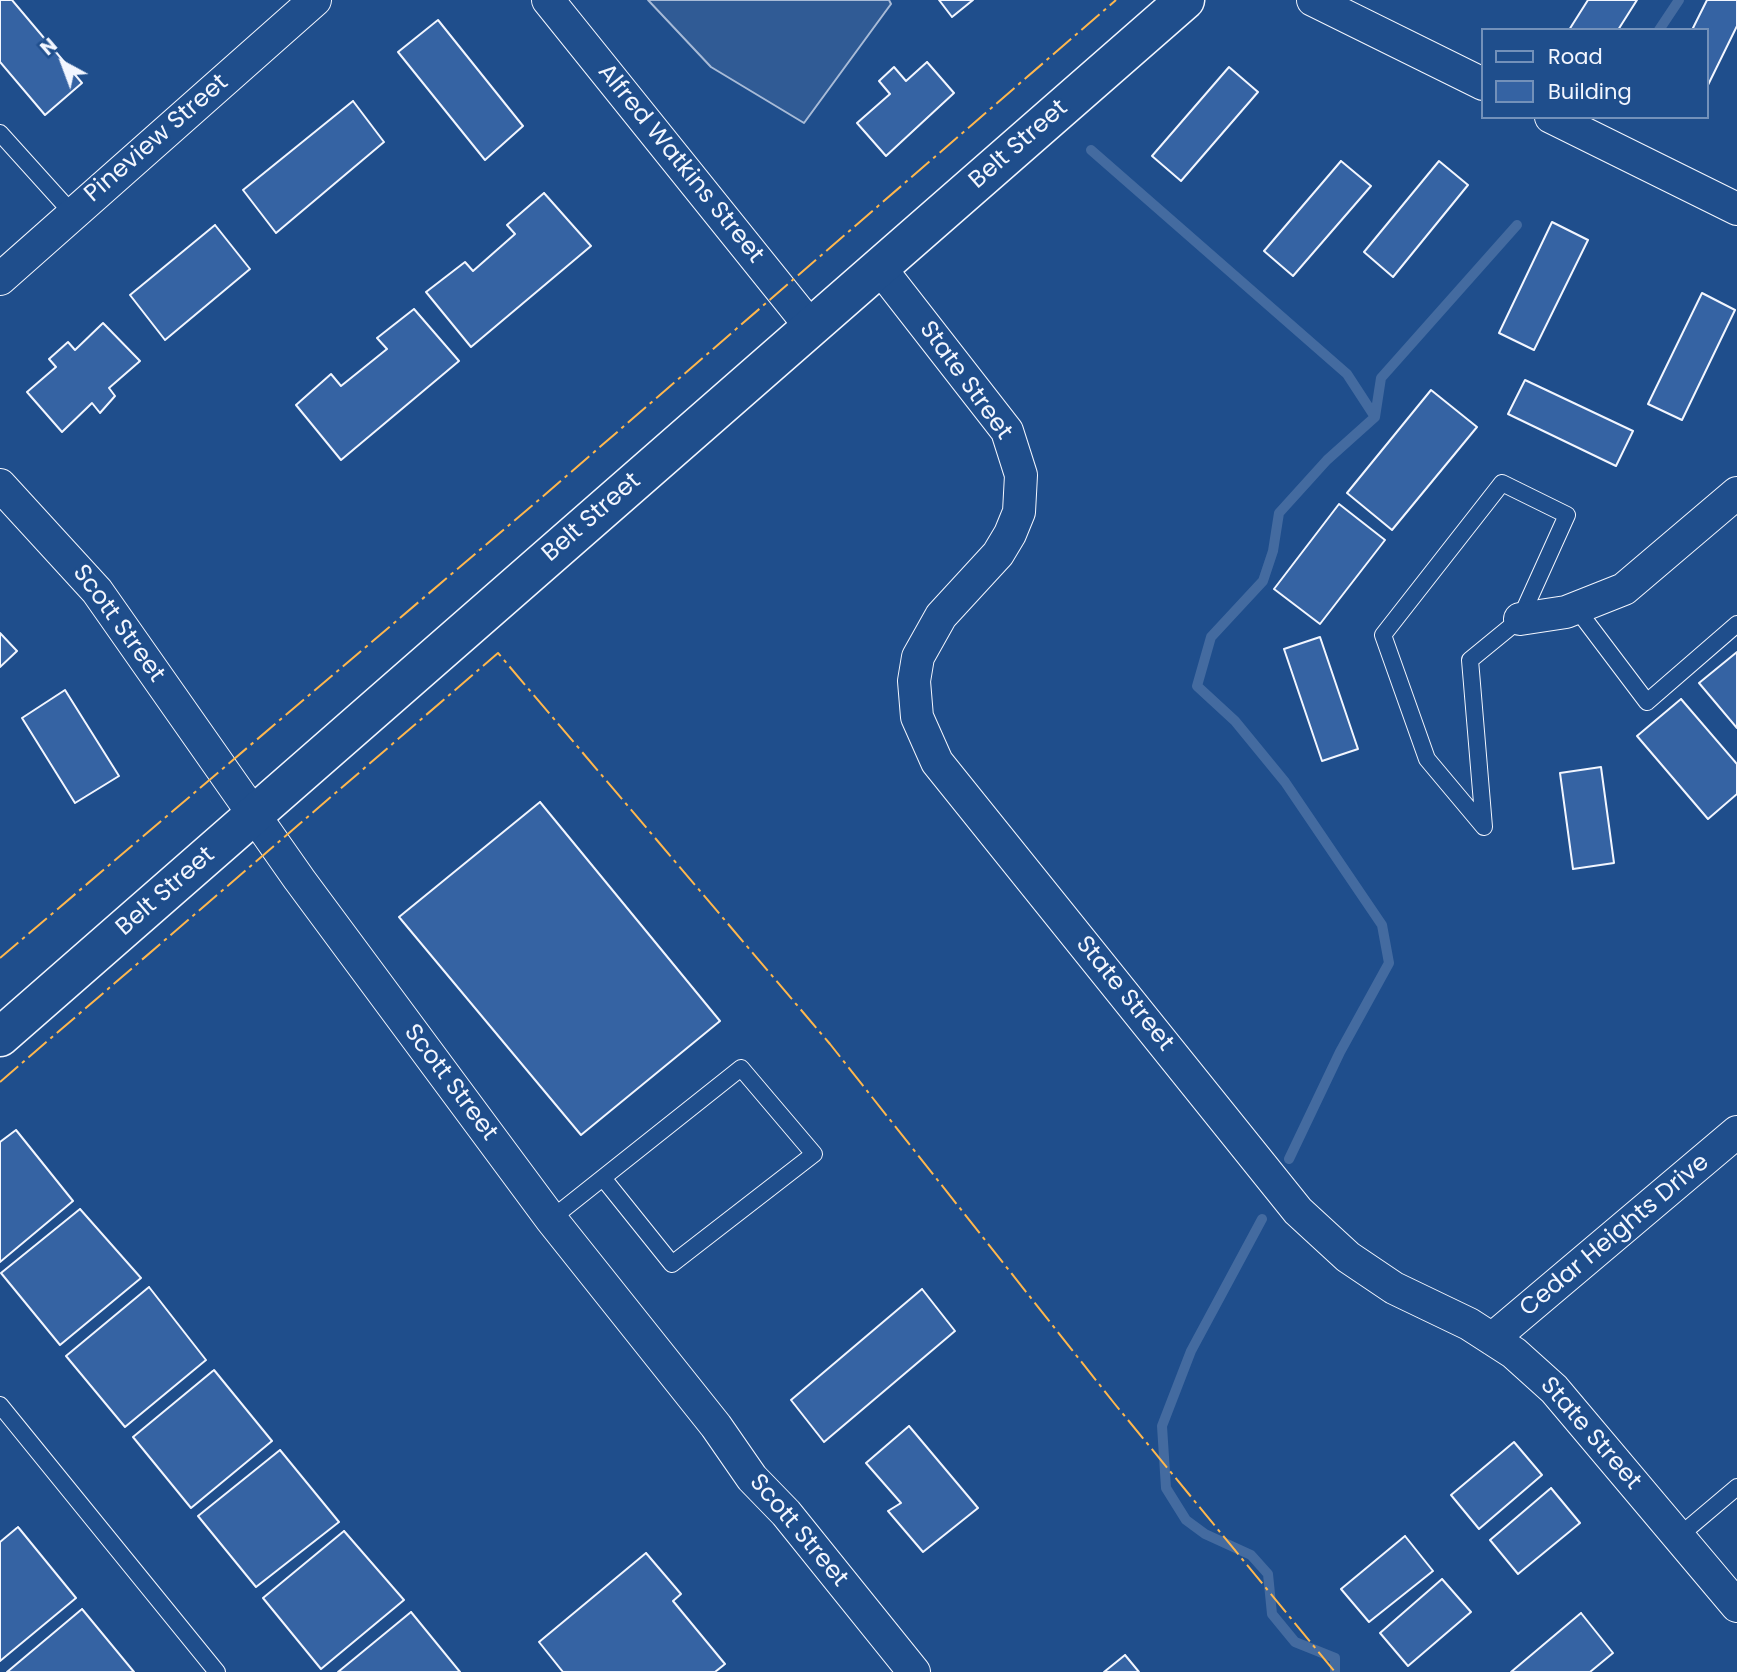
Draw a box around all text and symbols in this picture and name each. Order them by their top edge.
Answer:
north arrow [28,28,98,98]
legend [1482,28,1709,119]
text: N [35,32,63,62]
text: Road [1548,42,1603,71]
street label: Alfred Watkins Street [591,59,769,269]
street label: Pineview Street [79,69,235,209]
text: Building [1548,77,1632,106]
street label: Belt Street [964,94,1074,196]
street label: State Street [912,316,1018,446]
street label: Belt Street [537,467,647,569]
street label: Scott Street [66,560,170,688]
street label: Belt Street [111,841,221,943]
street label: State Street [1069,931,1179,1057]
street label: Scott Street [397,1019,503,1147]
street label: Cedar Heights Drive [1515,1148,1715,1324]
street label: State Street [1533,1372,1647,1496]
street label: Scott Street [743,1469,853,1593]

